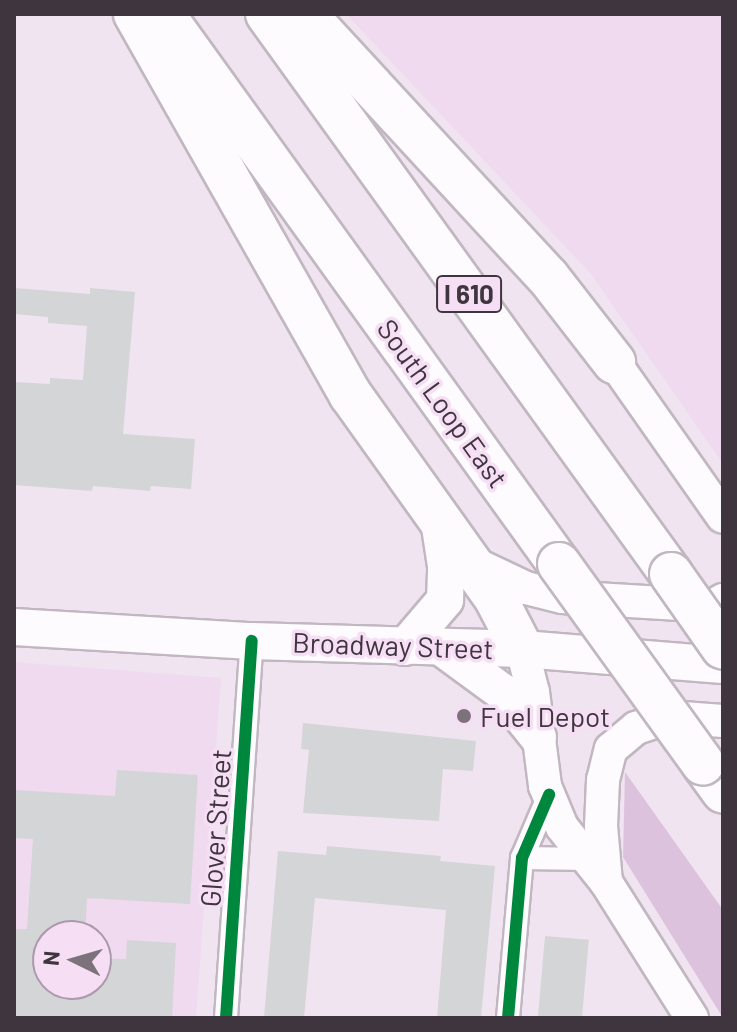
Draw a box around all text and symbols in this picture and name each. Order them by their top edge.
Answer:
road number: I 610 [435,272,503,316]
street label: South Loop East [371,312,515,494]
street label: Broadway Street [292,625,494,665]
place label: Fuel Depot [480,699,610,733]
marker: Fuel Depot [455,707,473,725]
street label: Glover Street [193,748,237,908]
north arrow [32,920,112,1000]
text: N [36,950,64,967]

